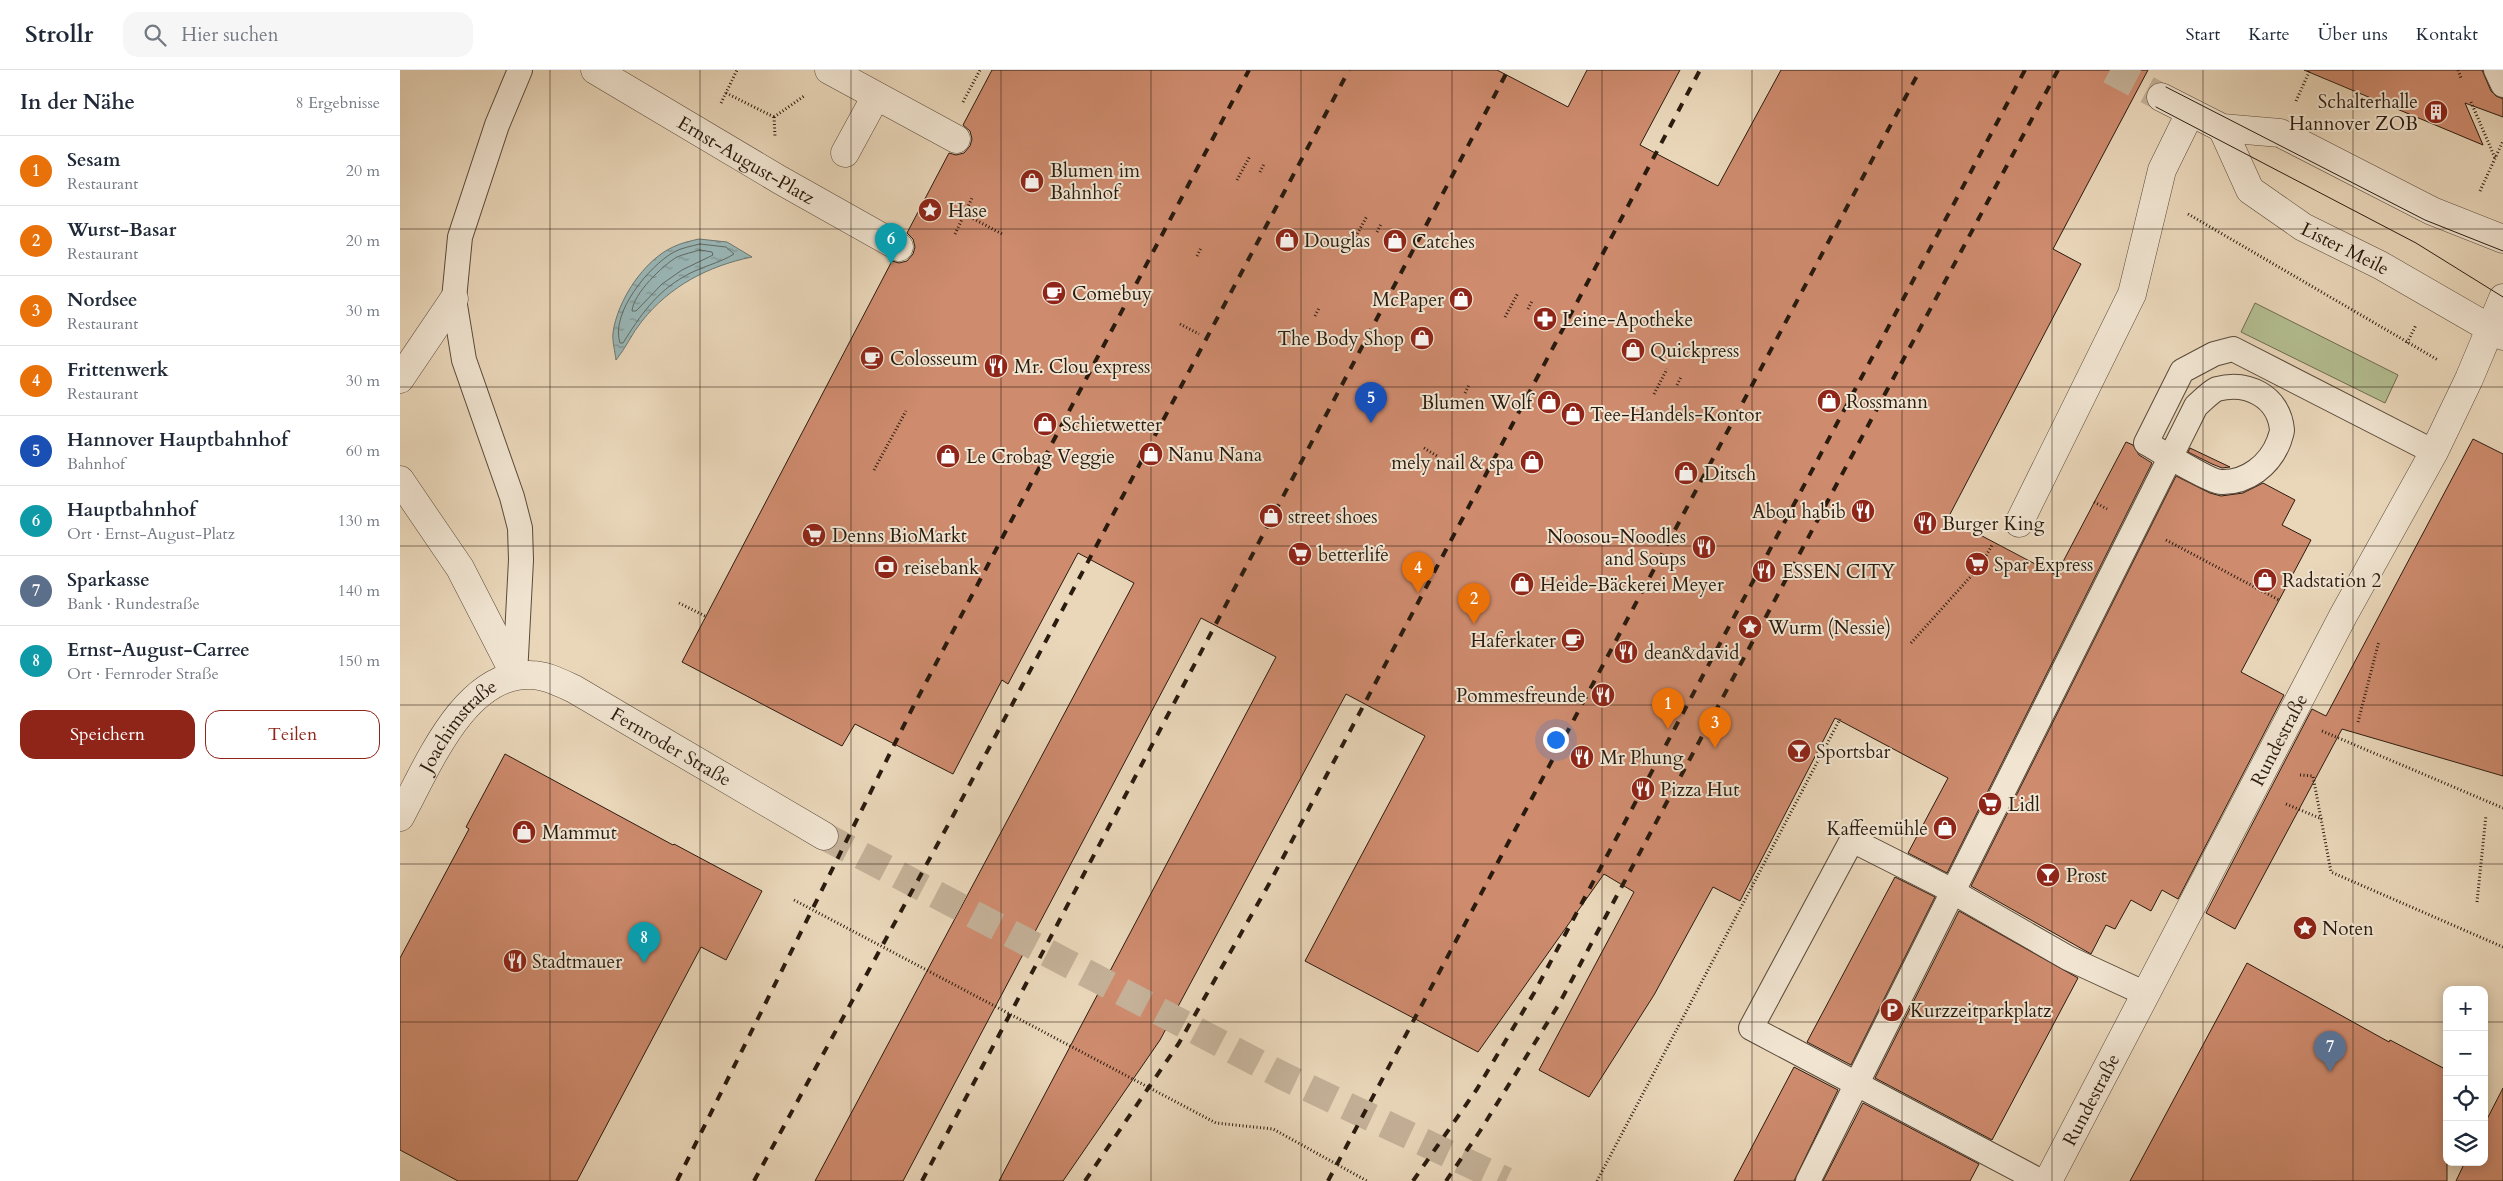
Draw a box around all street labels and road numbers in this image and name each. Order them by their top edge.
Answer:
street label: Ernst-August-Platz [672,110,820,211]
street label: Lister Meile [2297,216,2394,282]
street label: Joachimstraße [412,673,502,780]
street label: Rundestraße [2245,689,2314,791]
street label: Fernroder Straße [606,701,736,793]
street label: Rundestraße [2057,1049,2126,1151]

